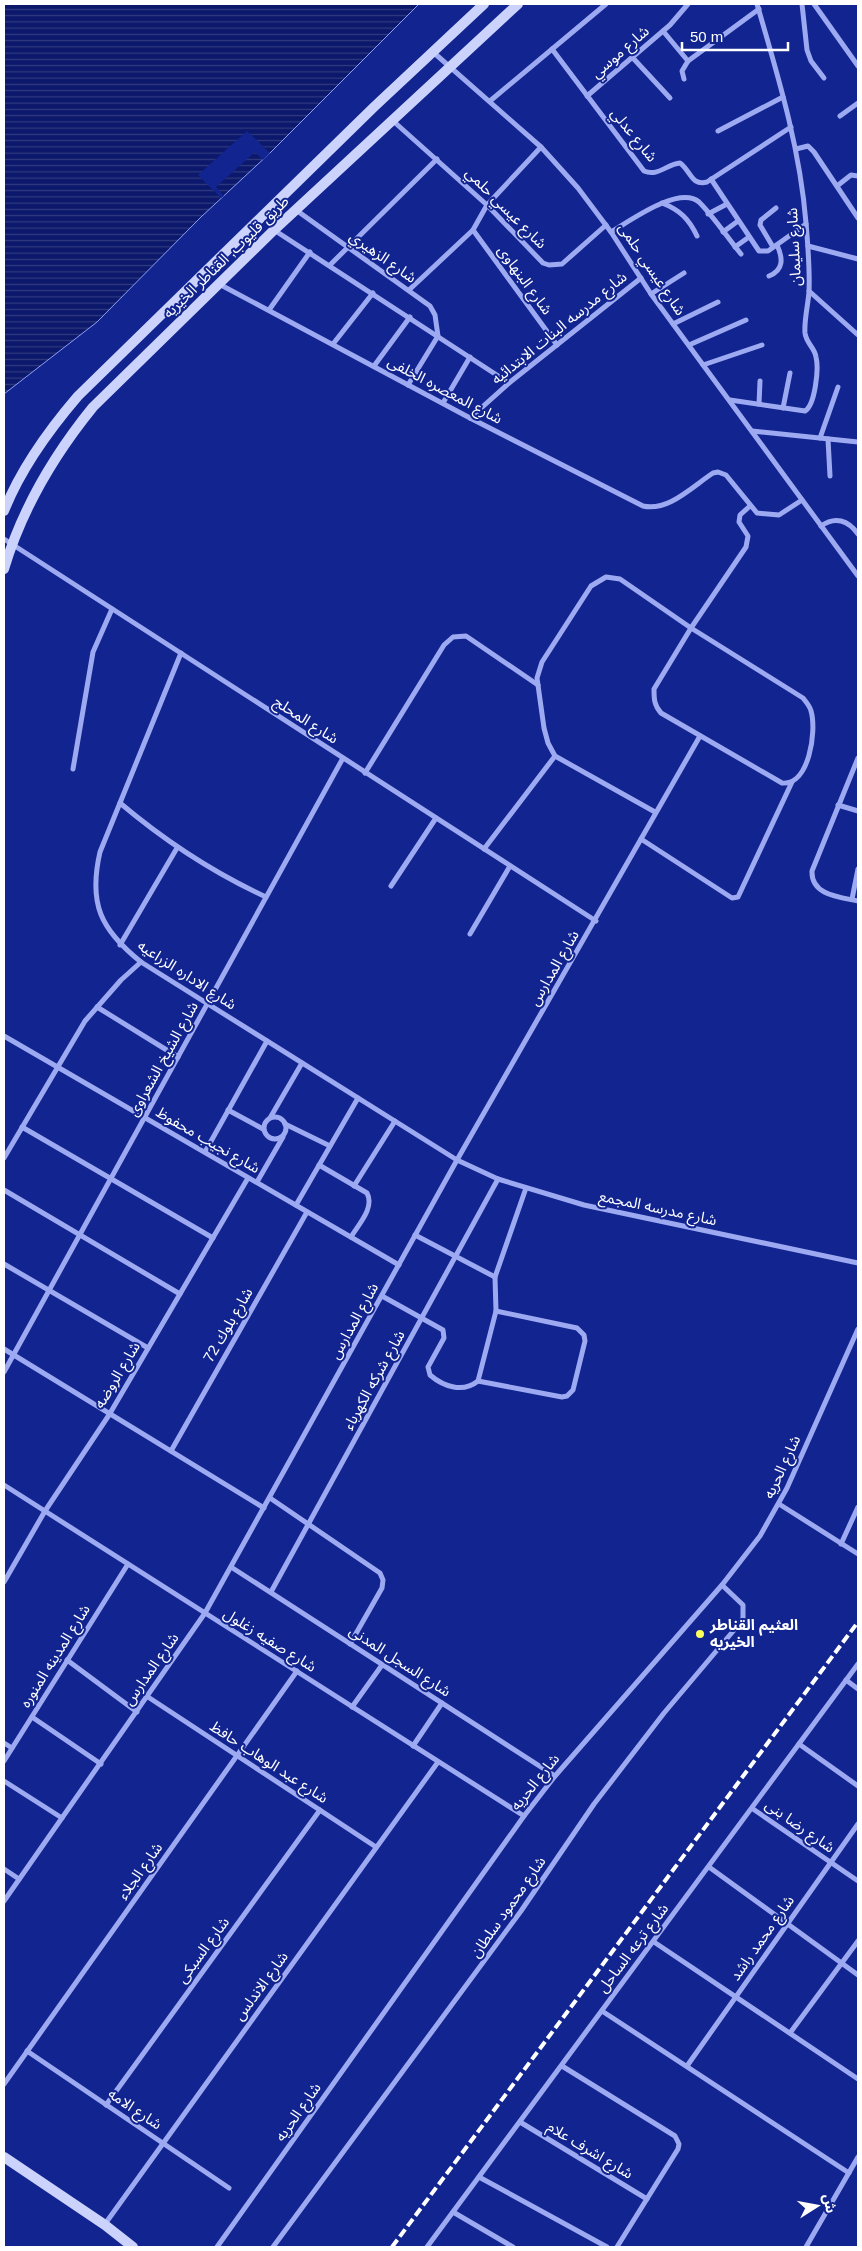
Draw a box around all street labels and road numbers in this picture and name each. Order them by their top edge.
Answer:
street label: شارع موسي [587,22,655,84]
street label: شارع عدلي [605,105,661,168]
street label: شارع عيسي حلمي [459,164,551,255]
street label: طريق قليوب, القناطر الخيريه [159,192,293,323]
street label: شارع سليمان [783,207,808,287]
street label: شارع عيسي حلمى [612,219,690,320]
street label: شارع الزهيري [344,227,420,289]
street label: شارع البنهاوى [491,242,556,320]
street label: شارع مدرسه البنات الابتدائيه [488,268,632,391]
street label: شارع المعصره الخلفى [383,352,506,431]
street label: شارع المحلج [269,692,342,750]
street label: شارع المدارس [525,927,586,1011]
street label: شارع الاداره الزراعيه [133,936,240,1016]
street label: شارع الشيخ الشعراوى [124,998,205,1121]
street label: شارع نجيب محفوظ [151,1103,263,1180]
street label: شارع مدرسه المجمع [597,1187,719,1232]
street label: شارع المدارس [326,1280,385,1364]
street label: شارع بلوك 72 [199,1284,259,1367]
street label: شارع شركه الكهرباء [339,1327,411,1434]
street label: شارع الروضه [90,1338,147,1413]
street label: شارع الحريه [760,1432,807,1503]
street label: شارع المدينه المنوره [16,1601,97,1712]
street label: شارع صفيه زغلول [219,1604,320,1678]
street label: شارع السجل المدنى [344,1621,454,1703]
street label: شارع المدارس [119,1629,185,1710]
street label: شارع عبد الوهاب حافظ [205,1717,332,1810]
street label: شارع الحريه [507,1750,566,1816]
street label: شارع رضا بنى [760,1795,838,1859]
street label: شارع الجلاء [114,1839,169,1905]
street label: شارع محمود سلطان [466,1853,552,1963]
street label: شارع محمد راشد [726,1892,801,1986]
street label: شارع ترعه الساحل [594,1900,675,1998]
street label: شارع السبكى [173,1913,236,1988]
street label: شارع الاندلس [230,1948,295,2026]
street label: شارع الحريه [271,2079,327,2147]
street label: شارع الامه [103,2085,165,2136]
street label: شارع اشرف علام [542,2117,636,2185]

